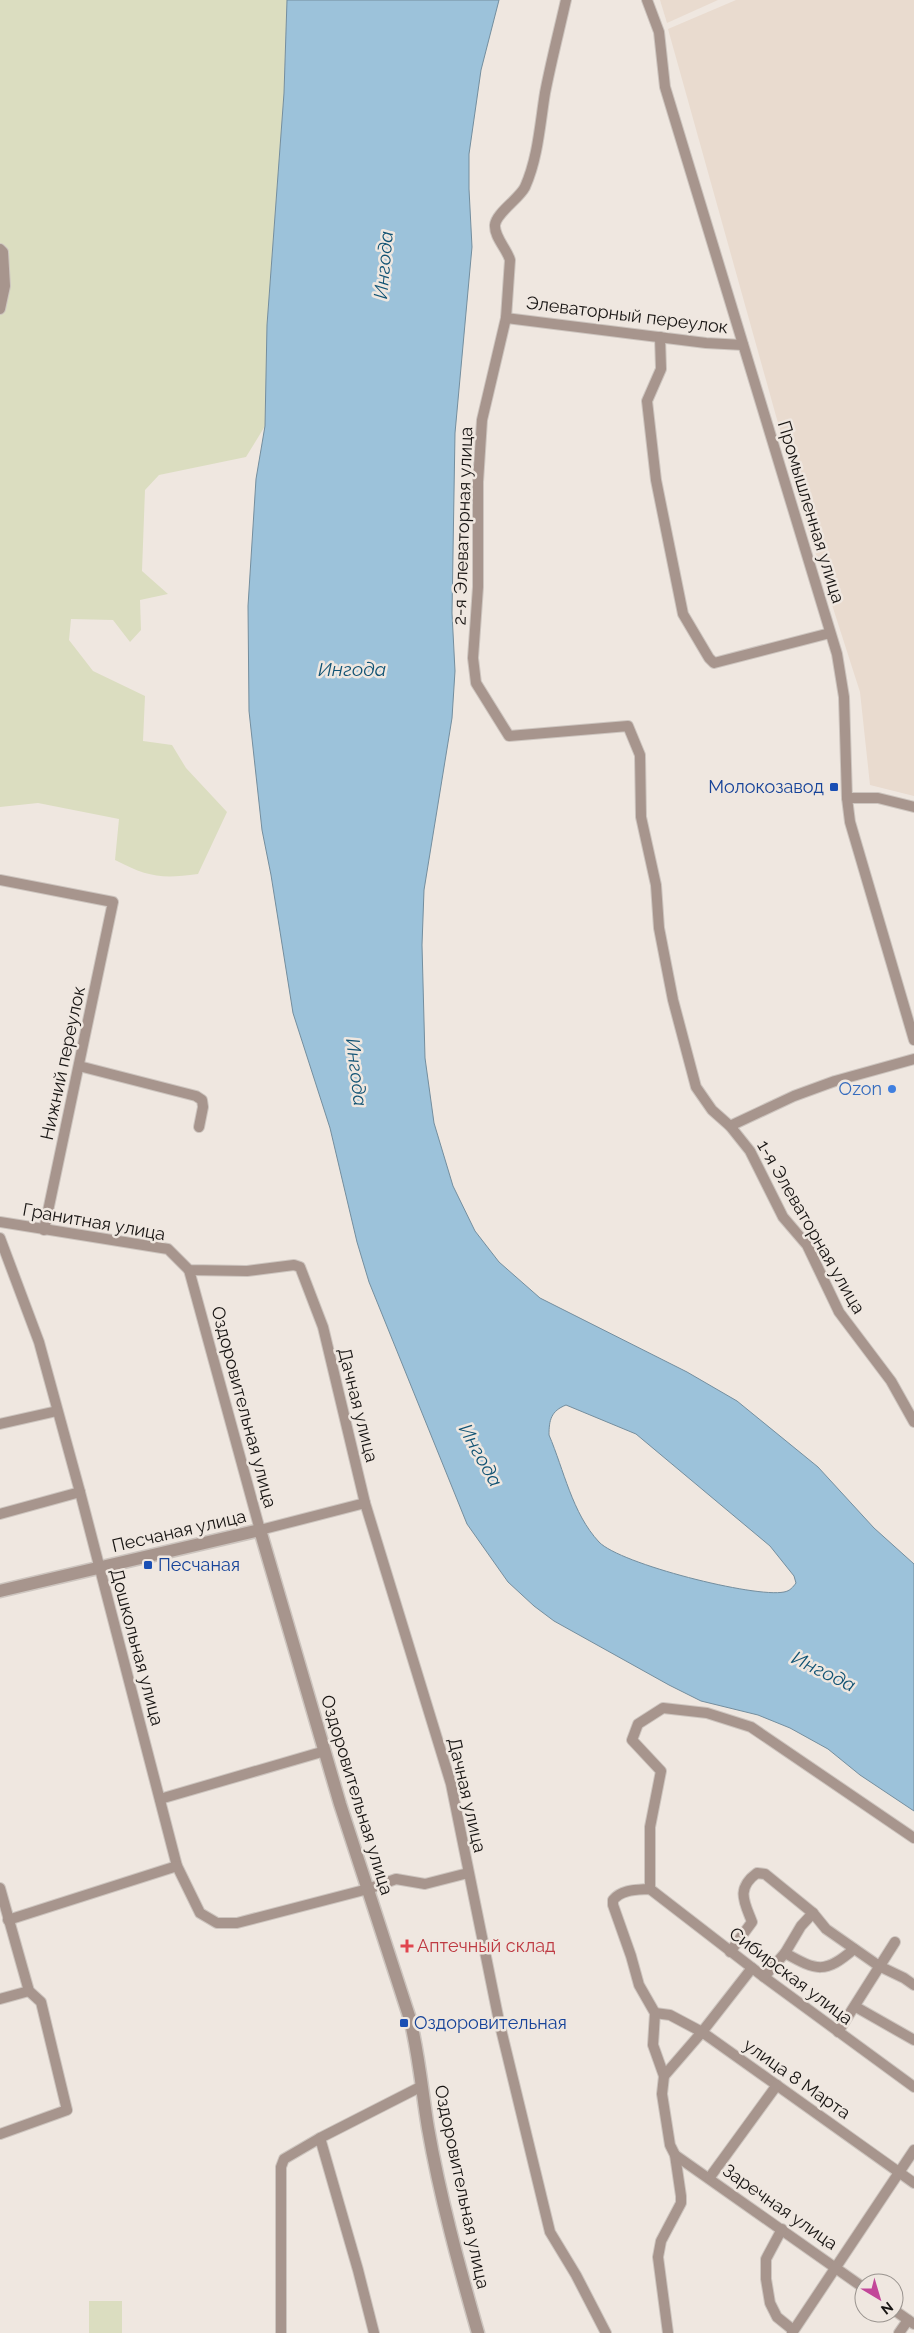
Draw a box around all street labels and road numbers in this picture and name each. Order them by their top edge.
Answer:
street label: Элеваторный переулок [525,292,729,337]
street label: Промышленная улица [774,418,849,606]
street label: 2-я Элеваторная улица [449,426,476,626]
street label: Нижний переулок [36,984,89,1142]
street label: 1-я Элеваторная улица [753,1136,870,1317]
street label: Гранитная улица [21,1199,167,1244]
street label: Оздоровительная улица [207,1304,282,1510]
street label: Дачная улица [334,1345,383,1464]
street label: Песчаная улица [110,1505,248,1556]
street label: Дошкольная улица [106,1566,169,1728]
street label: Оздоровительная улица [317,1692,398,1897]
street label: Дачная улица [444,1735,491,1854]
street label: Сибирская улица [725,1922,857,2029]
street label: улица 8 Марта [740,2034,855,2123]
street label: Оздоровительная улица [431,2083,494,2291]
street label: Заречная улица [719,2159,842,2254]

